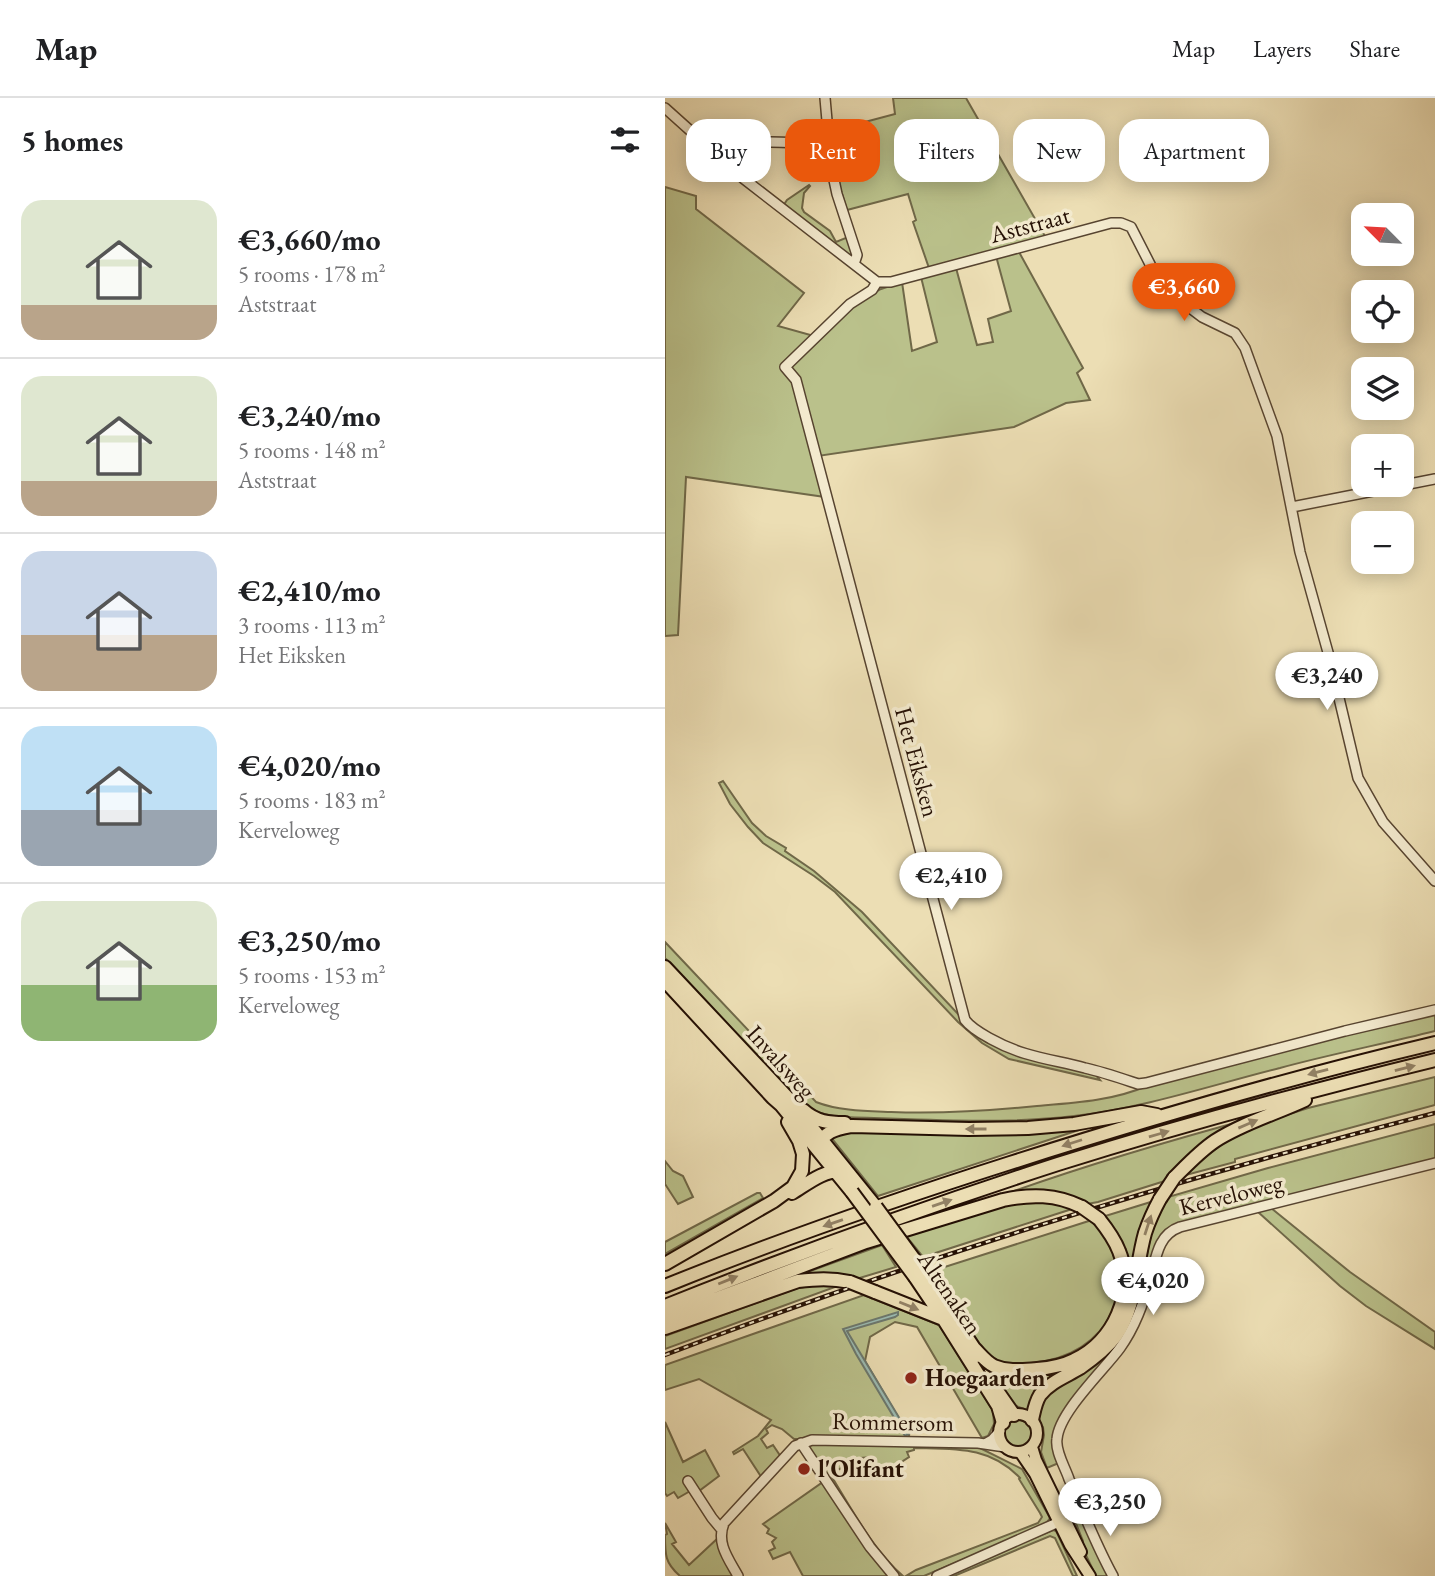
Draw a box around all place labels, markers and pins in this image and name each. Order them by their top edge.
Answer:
pin: €3,660 [1127,264,1241,323]
pin: €3,240 [1270,652,1384,712]
pin: €2,410 [894,852,1008,912]
pin: €4,020 [1096,1258,1210,1317]
place label: Hoegaarden [925,1362,1046,1394]
marker: Hoegaarden [903,1370,919,1386]
place label: l'Olifant [818,1453,904,1484]
marker: l'Olifant [796,1461,812,1477]
pin: €3,250 [1053,1478,1167,1538]

